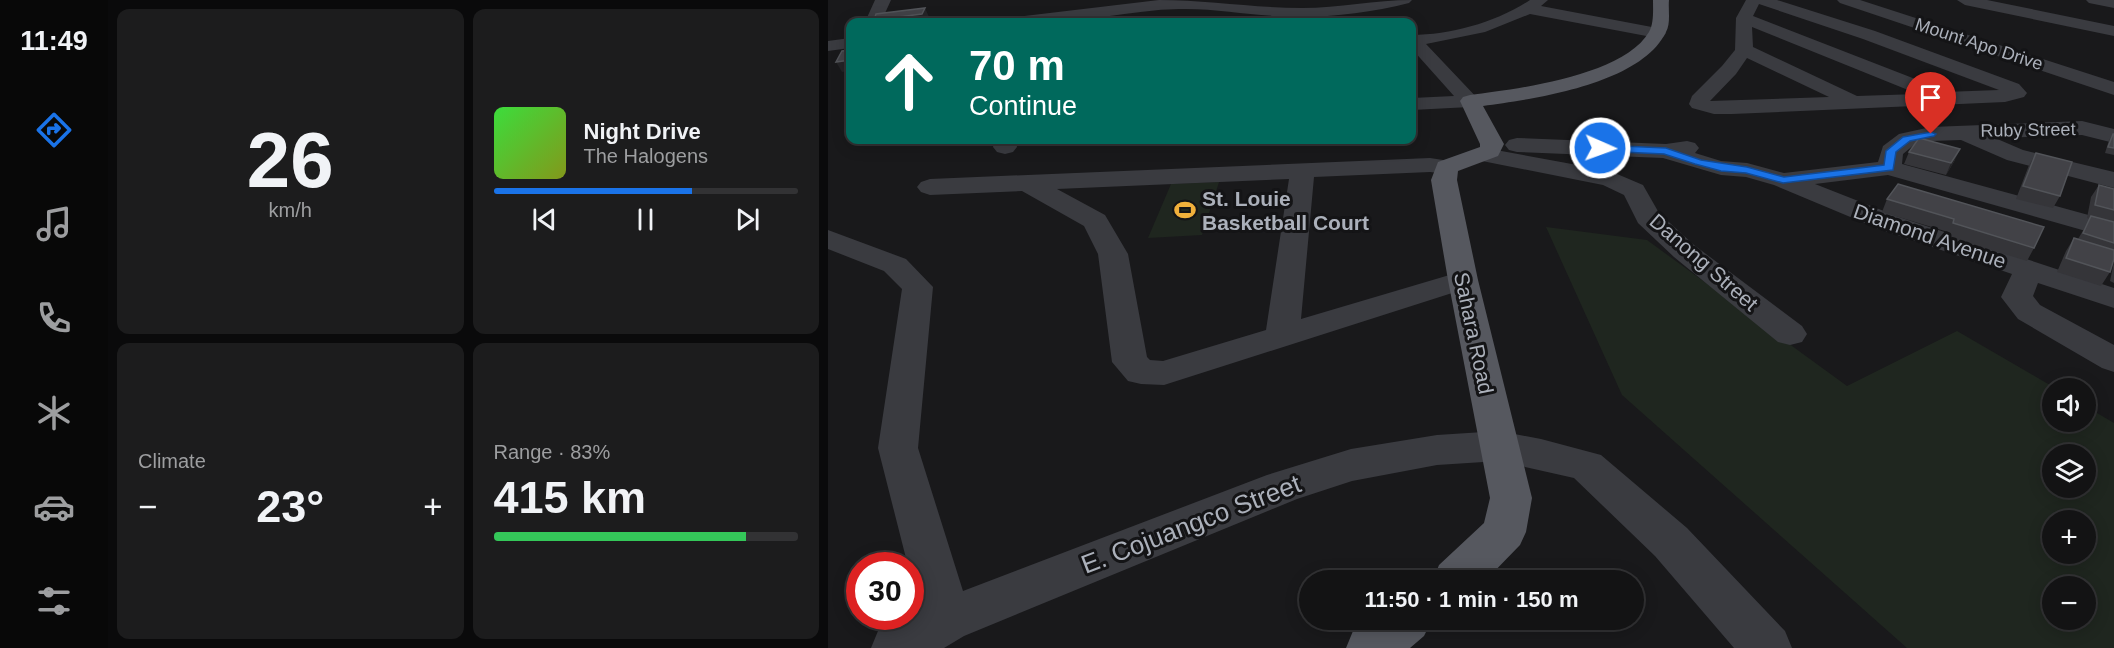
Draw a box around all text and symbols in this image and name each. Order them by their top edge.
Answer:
street label: Mount Apo Drive [1913,14,2045,74]
text: 11:49 [20,26,88,56]
icon: ahead [870,42,948,120]
text: 70 m [969,42,1065,89]
pin [1905,72,1956,134]
icon: arrive [1914,81,1947,114]
text: Continue [969,91,1077,121]
icon: directions [33,109,75,151]
text: 26 [247,116,334,204]
position arrow [1568,116,1632,180]
text: Night Drive [584,119,701,144]
street label: Ruby Street [1980,119,2076,141]
text: The Halogens [584,145,708,167]
place label: St. Louie Basketball Court [1202,187,1369,234]
sports icon: St. Louie Basketball Court [1173,198,1197,222]
text: km/h [269,199,312,221]
street label: Diamond Avenue [1851,199,2009,273]
icon: music [33,203,75,245]
icon: previous [528,203,561,236]
icon: pause [629,203,662,236]
icon: next [731,203,764,236]
street label: Danong Street [1645,209,1763,315]
street label: Sahara Road [1450,270,1498,396]
icon: phone [33,297,75,339]
map controls [2042,378,2096,630]
button: sound [2042,378,2096,432]
icon: climate [33,392,75,434]
text: Range · 83% [494,441,610,463]
button: layers [2042,444,2096,498]
text: Climate [138,450,206,472]
street label: E. Cojuangco Street [1077,468,1306,580]
text: 415 km [494,472,646,523]
text: 23° [256,481,324,532]
icon: car [33,486,75,528]
text: − [138,488,157,525]
text: + [423,488,443,525]
button: + [2042,510,2096,564]
speed limit sign: 30 [846,552,924,630]
button: − [2042,576,2096,630]
icon: filters [33,580,75,622]
text: 11:50 · 1 min · 150 m [1365,587,1579,612]

